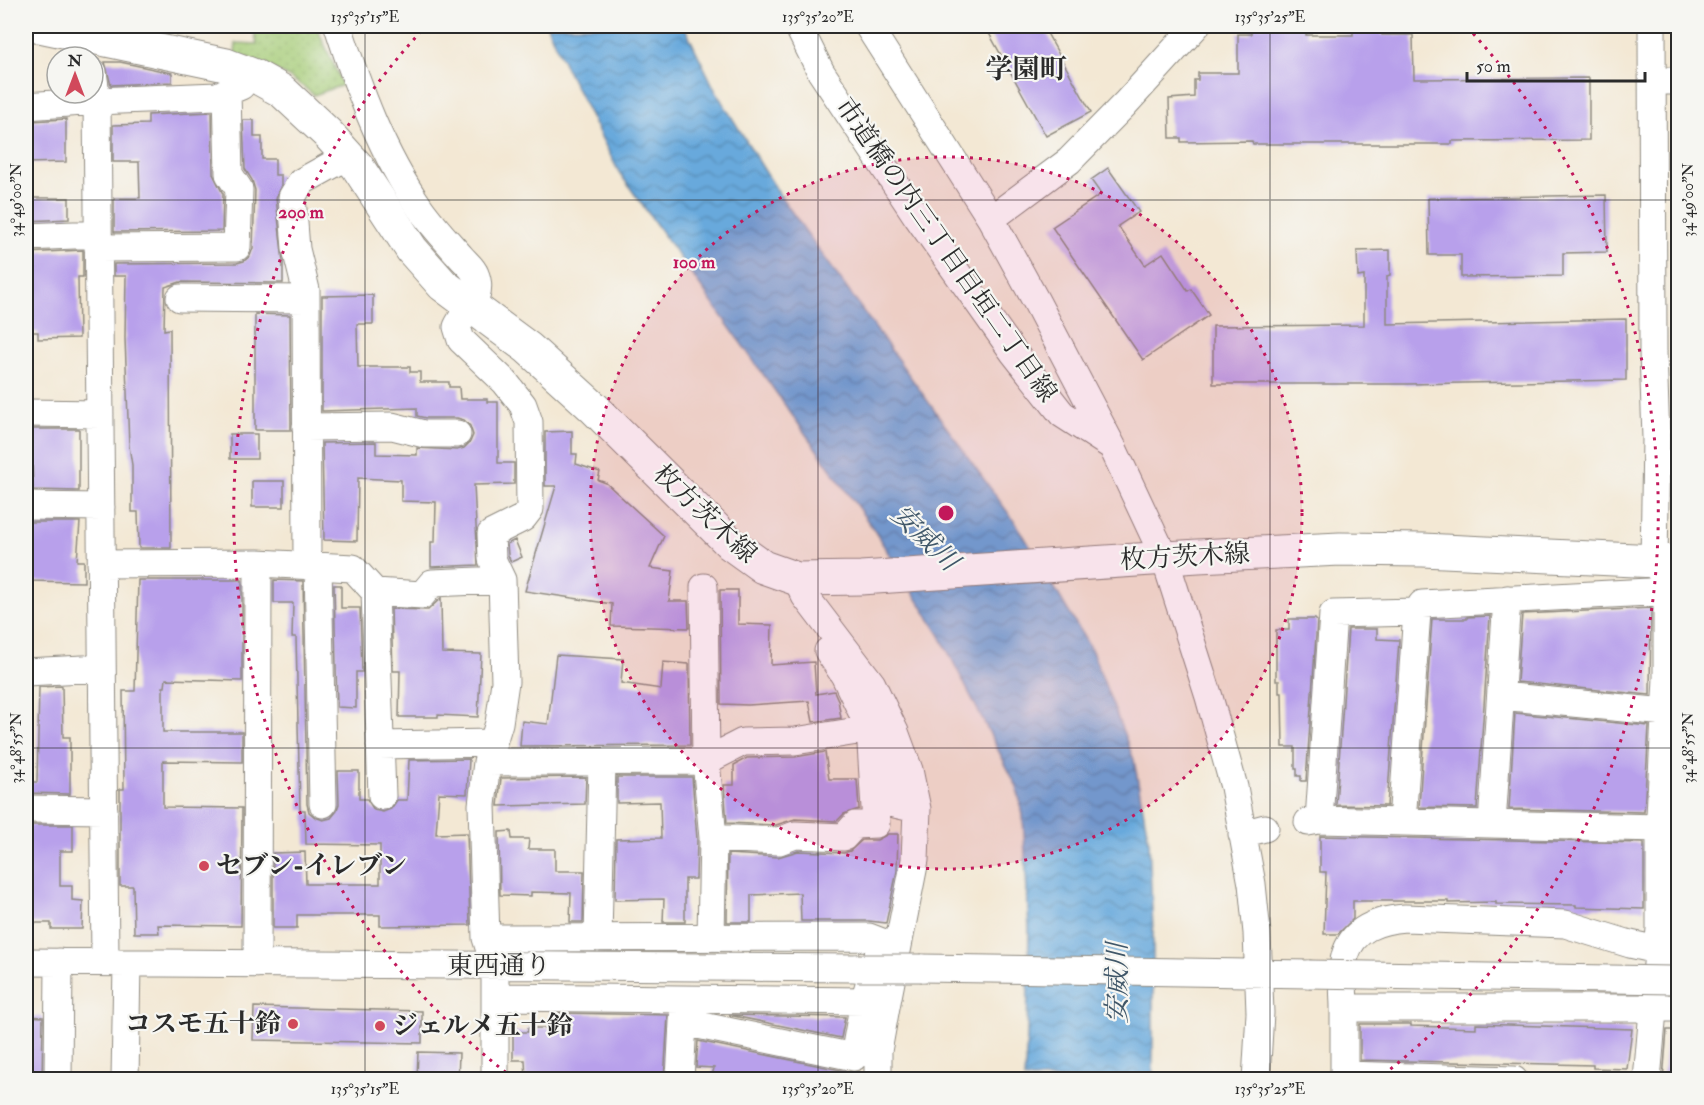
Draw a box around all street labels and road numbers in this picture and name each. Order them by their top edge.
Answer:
street label: 市道橋の内三丁目目垣二丁目線 [828,92,1064,408]
street label: 枚方茨木線 [647,458,763,570]
street label: 枚方茨木線 [1119,538,1251,576]
street label: 東西通り [447,950,551,982]

